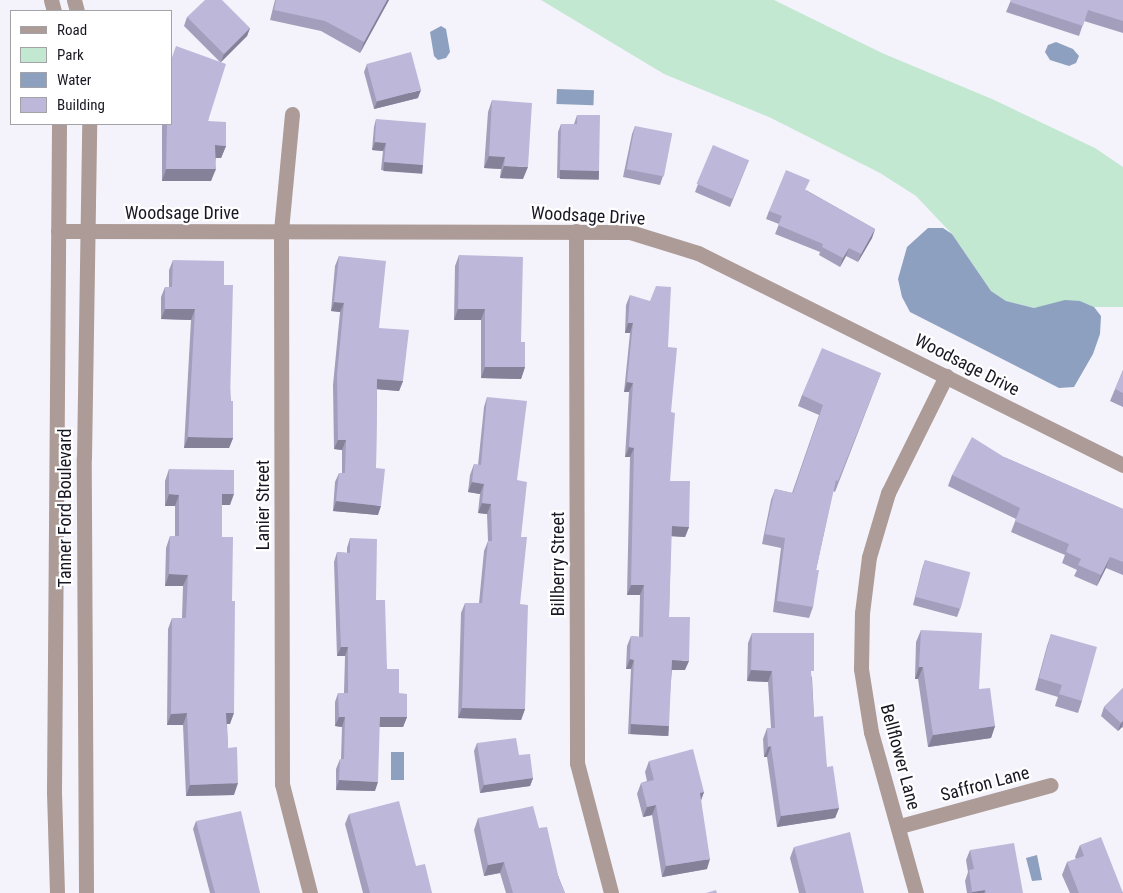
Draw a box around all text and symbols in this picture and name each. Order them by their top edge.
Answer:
legend [10,10,172,125]
text: Road [57,21,87,39]
text: Park [57,46,84,64]
text: Water [57,71,91,89]
text: Building [57,96,105,114]
street label: Woodsage Drive [125,202,239,224]
street label: Woodsage Drive [530,202,646,230]
street label: Woodsage Drive [911,329,1023,401]
street label: Tanner Ford Boulevard [54,429,76,587]
street label: Lanier Street [252,460,274,550]
street label: Billberry Street [547,512,569,616]
street label: Bellflower Lane [875,702,925,812]
street label: Saffron Lane [938,762,1032,806]

